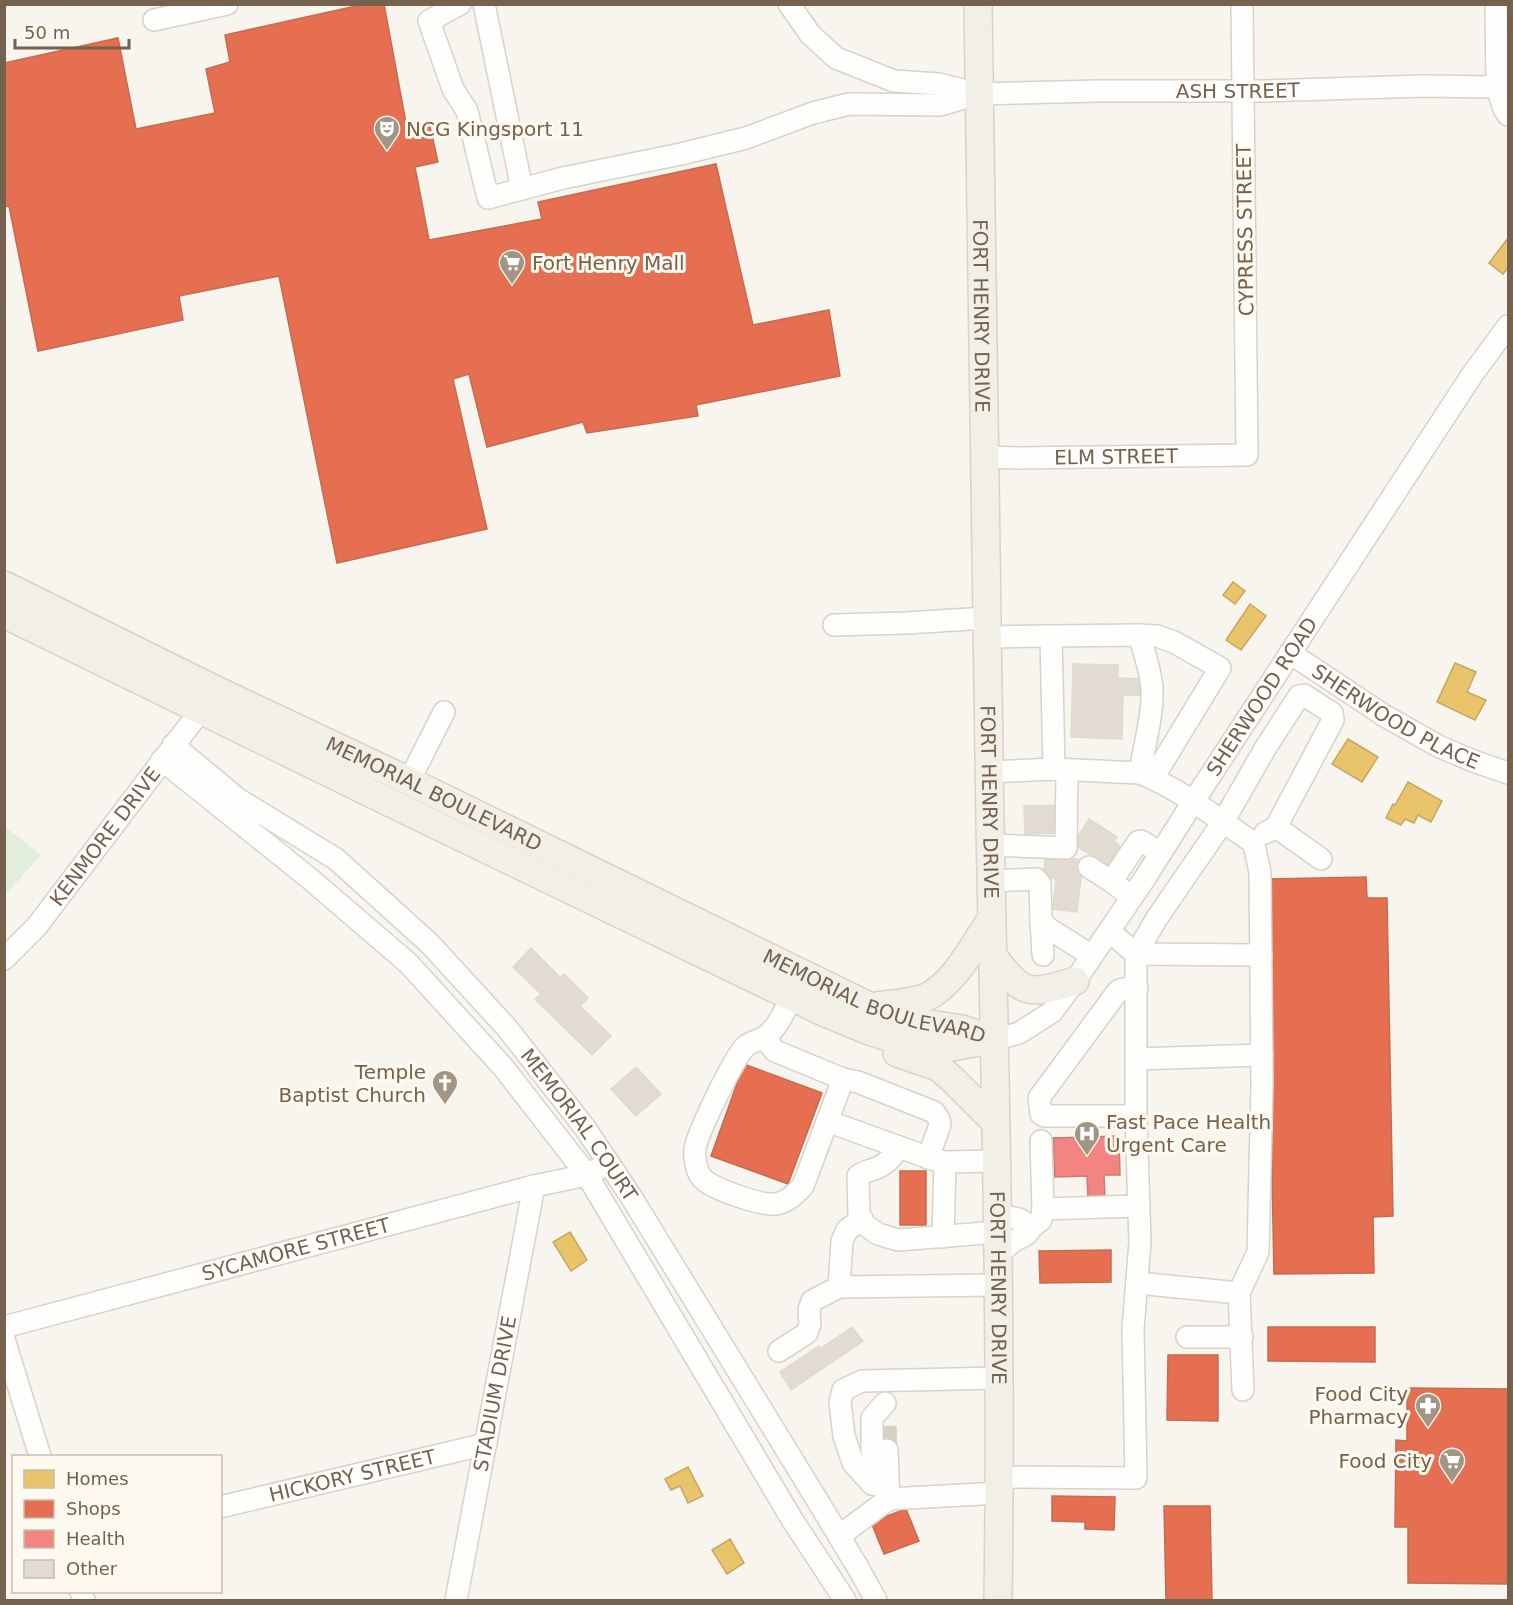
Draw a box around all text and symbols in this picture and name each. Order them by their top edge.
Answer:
scale bar [15,12,129,50]
text: 50 m [24,22,70,43]
street label: ASH STREET [1176,78,1301,103]
theatre icon: NCG Kingsport 11 [372,114,402,152]
place label: NCG Kingsport 11 [406,117,584,141]
street label: CYPRESS STREET [1231,143,1259,316]
street label: FORT HENRY DRIVE [968,219,994,413]
supermarket icon: Fort Henry Mall [497,248,527,286]
place label: Fort Henry Mall [532,251,685,275]
street label: ELM STREET [1054,444,1179,470]
street label: SHERWOOD ROAD [1201,613,1322,781]
street label: SHERWOOD PLACE [1307,659,1483,774]
street label: FORT HENRY DRIVE [976,705,1004,899]
street label: MEMORIAL BOULEVARD [322,732,546,856]
street label: KENMORE DRIVE [45,762,165,911]
street label: MEMORIAL BOULEVARD [759,944,989,1048]
street label: MEMORIAL COURT [516,1044,643,1206]
place label: Temple Baptist Church [279,1060,426,1107]
church icon: Temple Baptist Church [430,1068,460,1106]
place label: Fast Pace Health Urgent Care [1106,1110,1271,1157]
hospital icon: Fast Pace Health Urgent Care [1072,1119,1102,1157]
street label: FORT HENRY DRIVE [985,1191,1011,1385]
street label: SYCAMORE STREET [199,1213,393,1286]
street label: STADIUM DRIVE [468,1314,521,1474]
place label: Food City Pharmacy [1309,1382,1408,1429]
pharmacy icon: Food City Pharmacy [1413,1391,1443,1429]
street label: HICKORY STREET [267,1444,439,1507]
supermarket icon: Food City [1437,1446,1467,1484]
place label: Food City [1338,1449,1432,1473]
legend [12,1455,222,1593]
text: Homes [66,1468,129,1489]
text: Shops [66,1498,121,1519]
text: Health [66,1528,125,1549]
text: Other [66,1558,118,1579]

